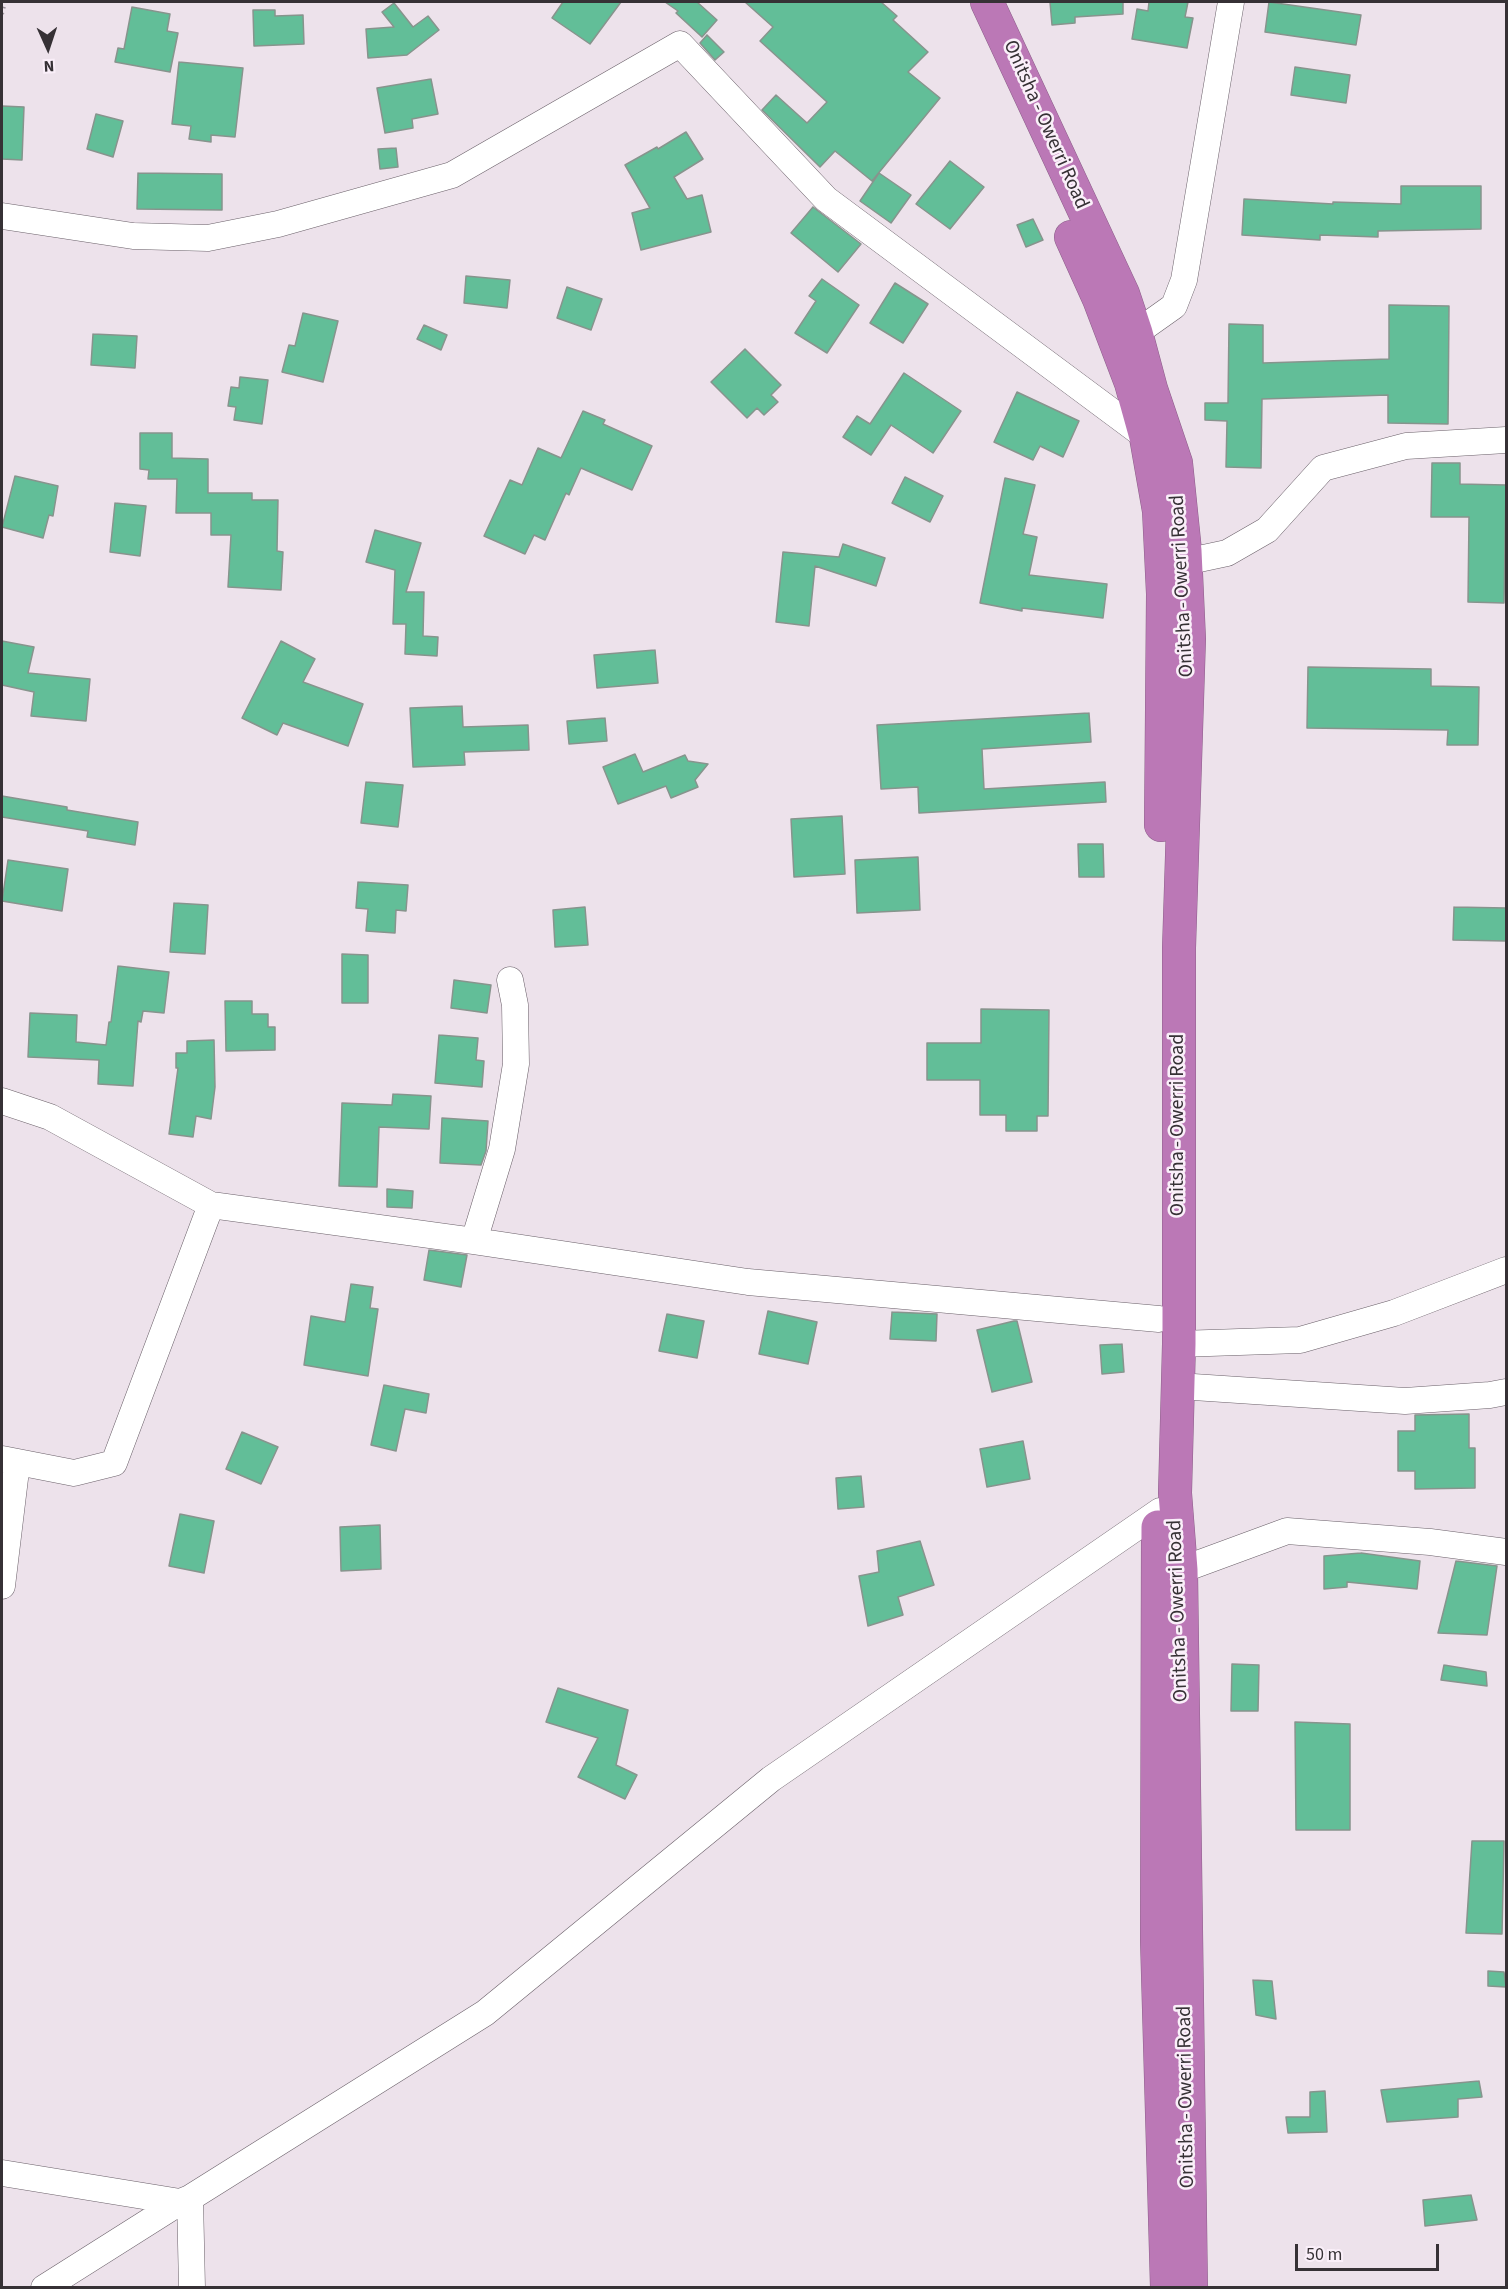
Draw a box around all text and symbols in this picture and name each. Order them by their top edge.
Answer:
north arrow [18,18,78,78]
street label: Onitsha - Owerri Road [997,37,1093,213]
text: N [43,55,55,77]
street label: Onitsha - Owerri Road [1166,494,1200,678]
street label: Onitsha - Owerri Road [1167,1034,1191,1216]
street label: Onitsha - Owerri Road [1164,1519,1194,1703]
street label: Onitsha - Owerri Road [1173,2006,1201,2188]
scale bar [1298,2232,1442,2270]
text: 50 m [1306,2242,1342,2267]

